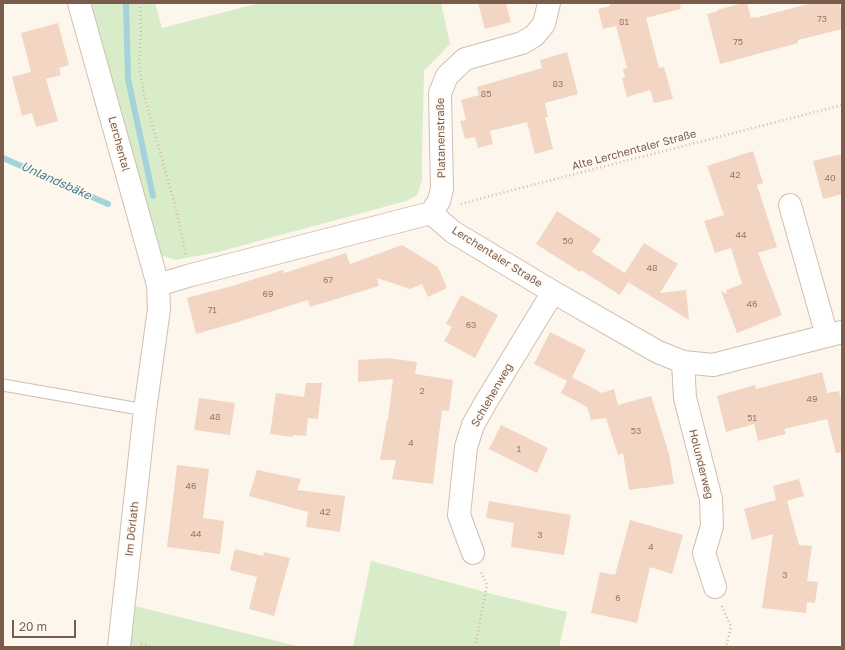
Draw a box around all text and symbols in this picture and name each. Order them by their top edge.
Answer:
house number: 73 [817,14,827,24]
house number: 81 [619,17,629,27]
house number: 75 [733,37,743,47]
house number: 83 [553,79,563,89]
house number: 85 [481,89,491,99]
street label: Platanenstraße [434,98,448,178]
street label: Lerchental [105,115,133,173]
street label: Alte Lerchentaler Straße [570,127,698,173]
water label: Unlandsbäke [19,159,93,203]
house number: 42 [730,170,740,180]
house number: 40 [824,173,836,183]
street label: Lerchentaler Straße [449,224,545,290]
house number: 44 [736,230,746,240]
house number: 50 [563,236,573,246]
house number: 48 [647,263,657,273]
house number: 67 [323,275,333,285]
house number: 69 [263,289,273,299]
house number: 46 [747,299,757,309]
house number: 71 [207,305,217,315]
house number: 63 [466,320,476,330]
street label: Schlehenweg [468,361,516,429]
house number: 2 [419,386,425,396]
house number: 49 [807,394,817,404]
house number: 48 [210,412,220,422]
house number: 51 [747,413,757,423]
house number: 53 [631,426,641,436]
street label: Holunderweg [686,428,716,500]
house number: 4 [408,438,414,448]
house number: 1 [517,444,521,454]
house number: 46 [186,481,196,491]
street label: Im Dörlath [123,501,141,557]
house number: 42 [320,507,330,517]
house number: 44 [191,529,201,539]
house number: 3 [537,530,543,540]
house number: 4 [648,542,654,552]
house number: 3 [782,570,788,580]
house number: 6 [615,593,621,603]
scale bar [14,612,78,638]
text: 20 m [19,619,47,634]

